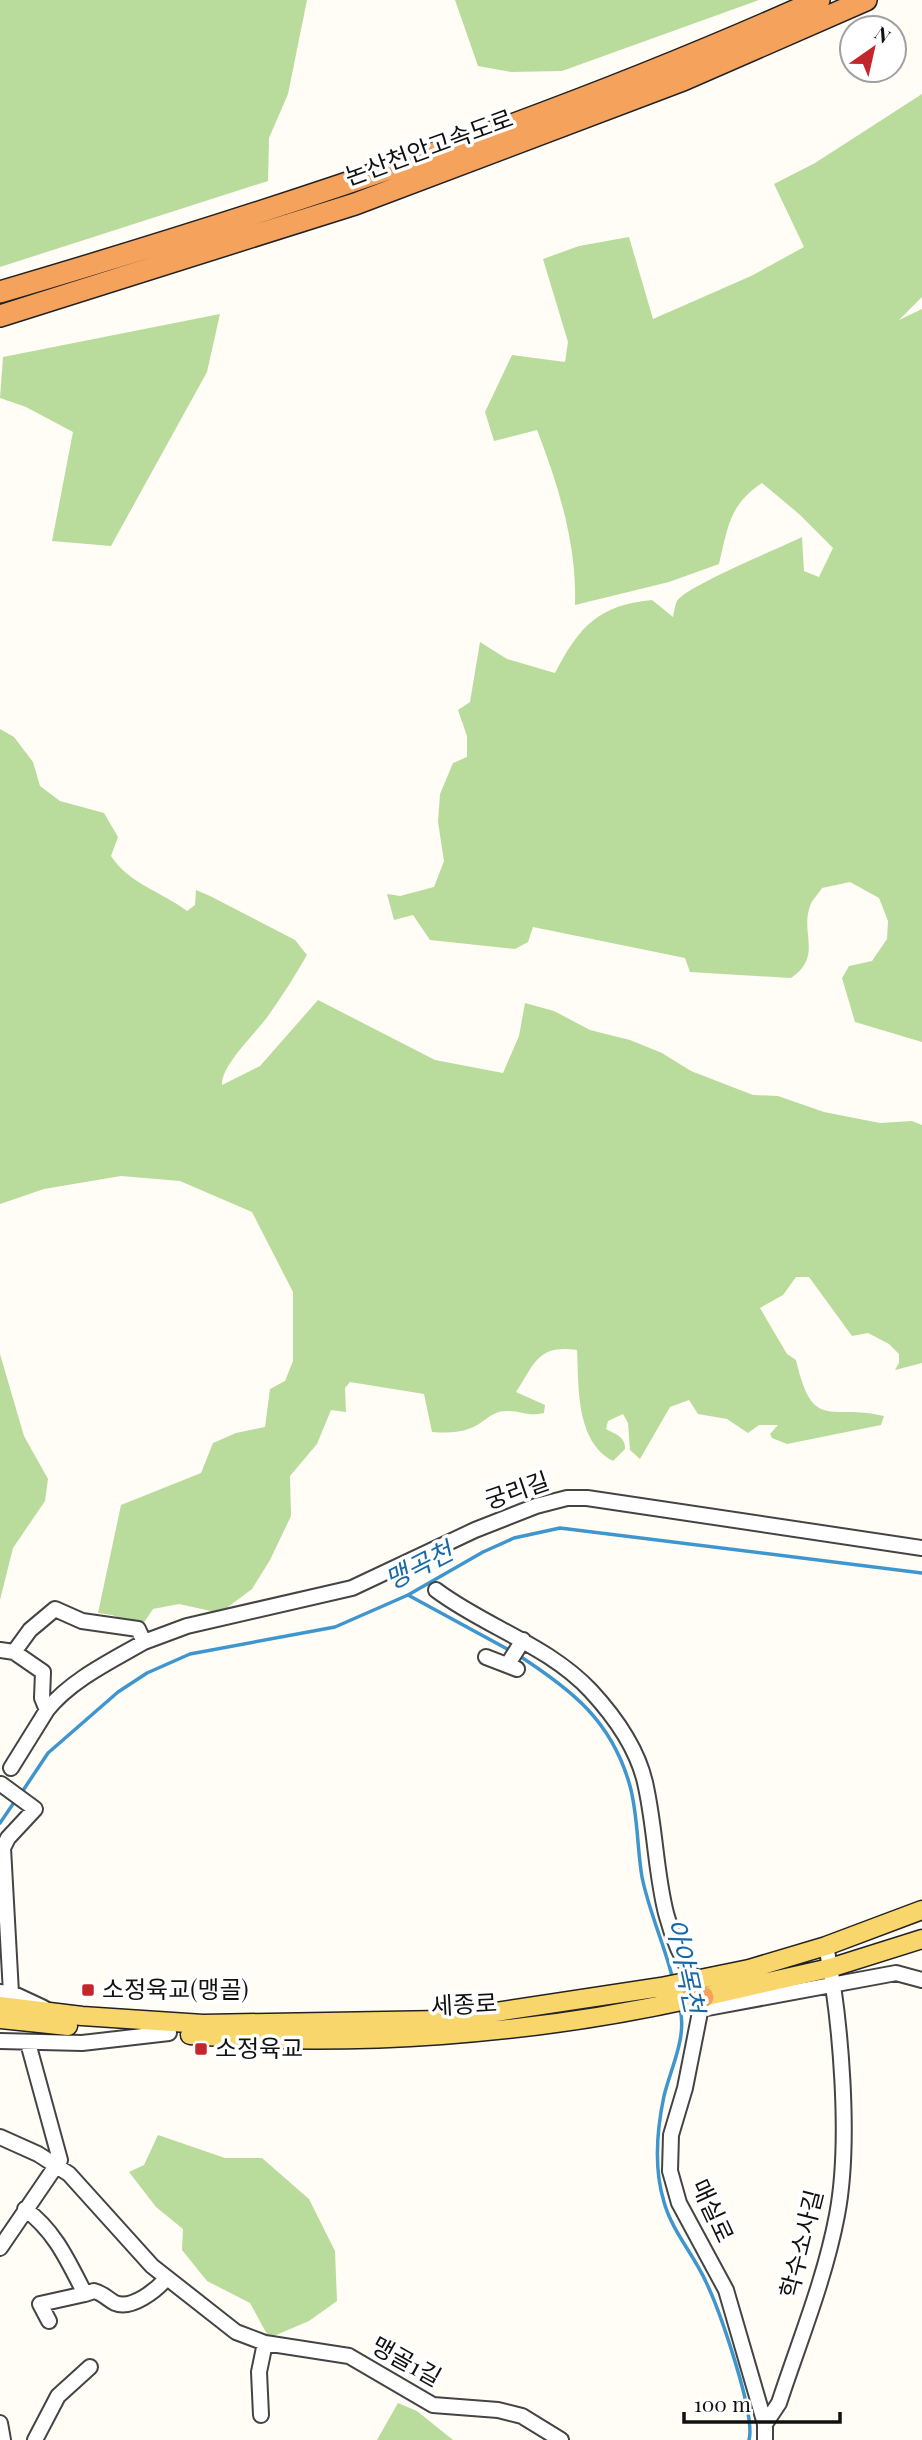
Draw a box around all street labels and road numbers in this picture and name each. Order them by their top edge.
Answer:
street label: 논산천안고속도로 [340,101,517,191]
street label: 궁리길 [480,1463,553,1515]
street label: 세종로 [430,1985,498,2021]
street label: 매실로 [685,2173,742,2247]
street label: 학수소사길 [771,2186,829,2301]
street label: 맹골1길 [366,2328,448,2392]

